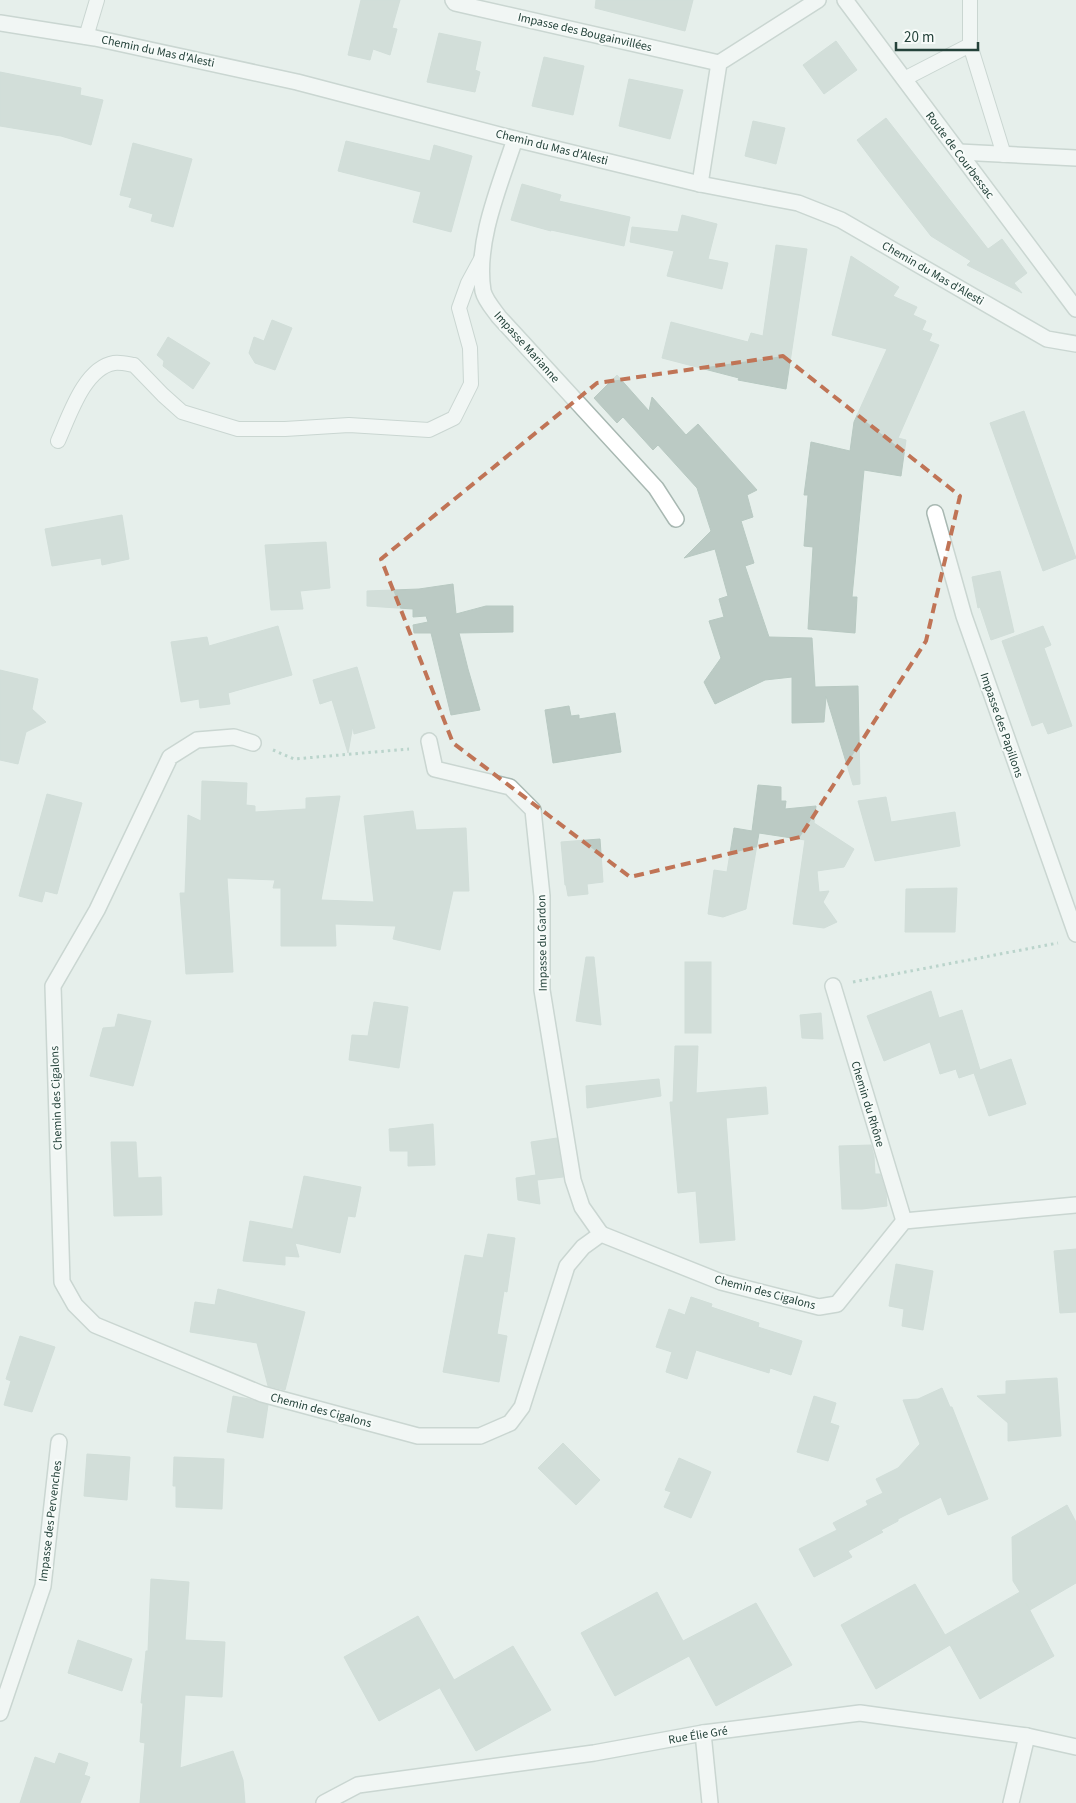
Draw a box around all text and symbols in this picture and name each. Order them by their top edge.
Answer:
street label: Impasse des Bougainvillées [516,9,654,56]
scale bar [896,20,978,52]
text: 20 m [904,27,934,48]
street label: Chemin du Mas d'Alesti [100,31,216,72]
street label: Route de Courbessac [921,108,998,203]
street label: Chemin du Mas d'Alesti [494,125,610,170]
street label: Chemin du Mas d'Alesti [879,237,987,310]
street label: Impasse Marianne [490,308,563,387]
street label: Impasse des Papillons [976,670,1028,780]
street label: Impasse du Gardon [533,894,552,992]
street label: Chemin des Cigalons [46,1046,67,1150]
street label: Chemin du Rhône [846,1059,889,1149]
street label: Chemin des Cigalons [712,1271,817,1314]
street label: Chemin des Cigalons [268,1389,373,1432]
street label: Impasse des Pervenches [35,1459,66,1583]
street label: Rue Élie Gré [667,1722,729,1749]

